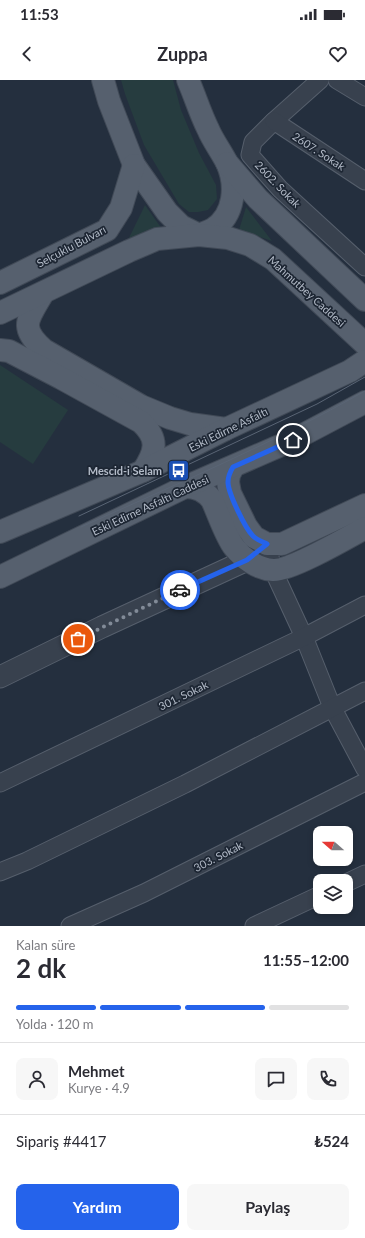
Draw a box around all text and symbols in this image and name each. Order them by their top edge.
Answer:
text: 11:53 [20,5,59,23]
icon: back [16,43,38,65]
text: Zuppa [157,43,208,65]
icon: heart [327,43,349,65]
street label: 2607. Sokak [290,129,348,173]
street label: 2602. Sokak [253,158,304,210]
street label: Selçuklu Bulvarı [34,222,108,270]
street label: Mahmutbey Caddesi [266,253,348,329]
street label: Eski Edirne Asfaltı [186,404,270,454]
pin [276,423,310,457]
icon: home [282,429,304,451]
bus stop icon: Mescid-i Selam [165,457,191,483]
place label: Mescid-i Selam [88,464,162,477]
street label: Eski Edirne Asfaltı Caddesi [90,472,211,538]
courier [160,570,200,610]
icon: car [169,579,191,601]
pin [61,622,95,656]
icon: bag [67,628,89,650]
street label: 301. Sokak [156,677,210,713]
north arrow [313,826,353,866]
map controls [313,826,353,914]
street label: 303. Sokak [191,838,245,874]
button: layers [313,874,353,914]
text: Kalan süre [16,937,75,953]
text: 11:55–12:00 [263,951,349,969]
text: 2 dk [16,952,66,984]
text: Yolda · 120 m [16,1016,94,1032]
button: person [16,1058,58,1100]
button: chat [255,1058,297,1100]
button: phone [307,1058,349,1100]
text: Mehmet [68,1062,125,1080]
text: Kurye · 4.9 [68,1080,130,1096]
text: Sipariş #4417 [16,1132,106,1150]
text: ₺524 [314,1132,349,1150]
button: Yardım [16,1184,179,1230]
button: Paylaş [187,1184,349,1230]

